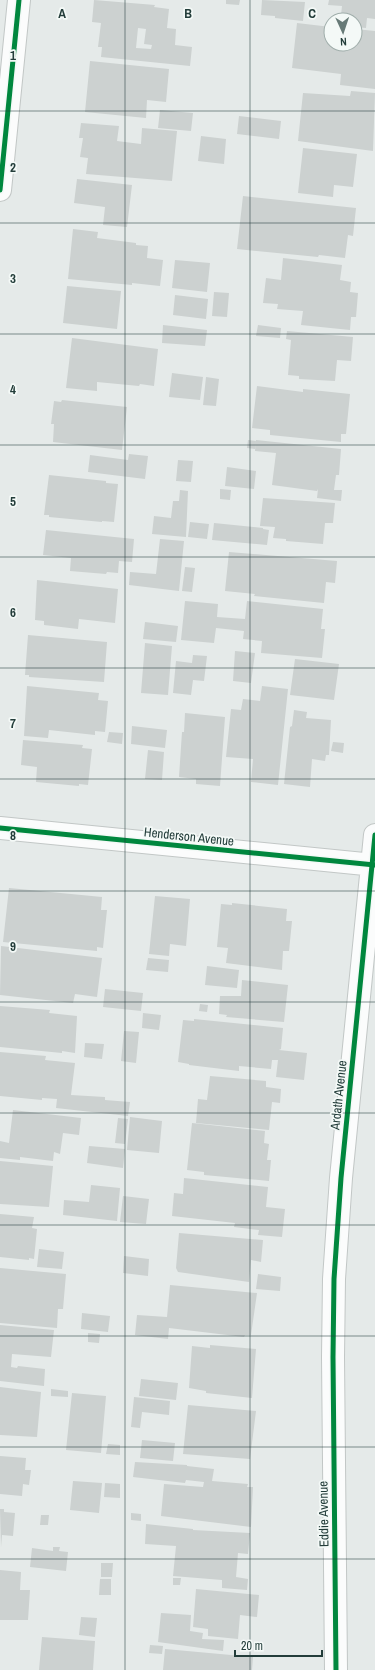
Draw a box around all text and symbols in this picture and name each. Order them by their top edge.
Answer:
text: A [58,5,66,22]
text: B [184,5,192,22]
text: C [308,5,316,22]
north arrow [323,12,363,52]
text: N [340,35,347,49]
text: 1 [10,47,16,64]
text: 2 [10,159,16,176]
text: 3 [10,270,16,287]
text: 4 [10,381,16,398]
text: 5 [10,493,16,510]
text: 6 [10,604,16,621]
text: 7 [10,715,16,732]
street label: Henderson Avenue [143,823,235,850]
text: 8 [10,827,16,844]
text: 9 [10,938,16,955]
street label: Ardath Avenue [326,1059,351,1132]
street label: Eddie Avenue [314,1481,333,1547]
scale bar [235,1632,322,1658]
text: 20 m [241,1638,263,1654]

